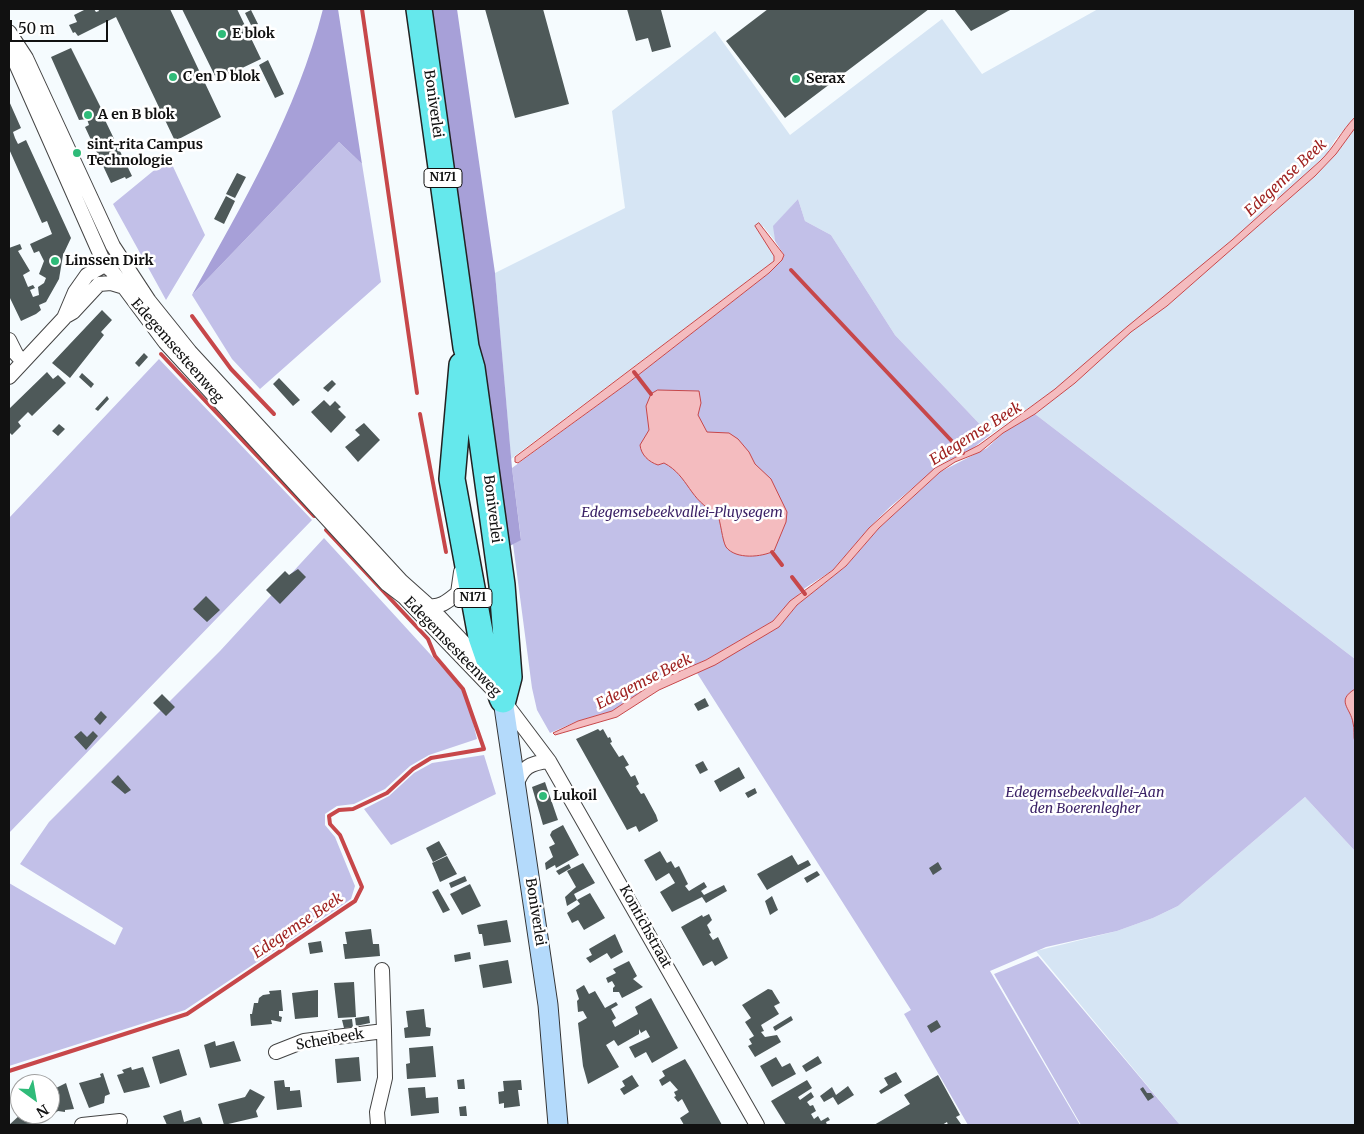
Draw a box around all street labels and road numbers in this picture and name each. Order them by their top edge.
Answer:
street label: Boniverlei [420,69,446,139]
road number: N171 [424,168,462,188]
street label: Edegemsesteenweg [127,296,227,406]
street label: Boniverlei [479,474,505,544]
road number: N171 [454,588,492,608]
street label: Edegemsesteenweg [400,594,504,700]
street label: Boniverlei [521,877,549,947]
street label: Kontichstraat [615,883,675,971]
street label: Scheibeek [295,1026,365,1054]

